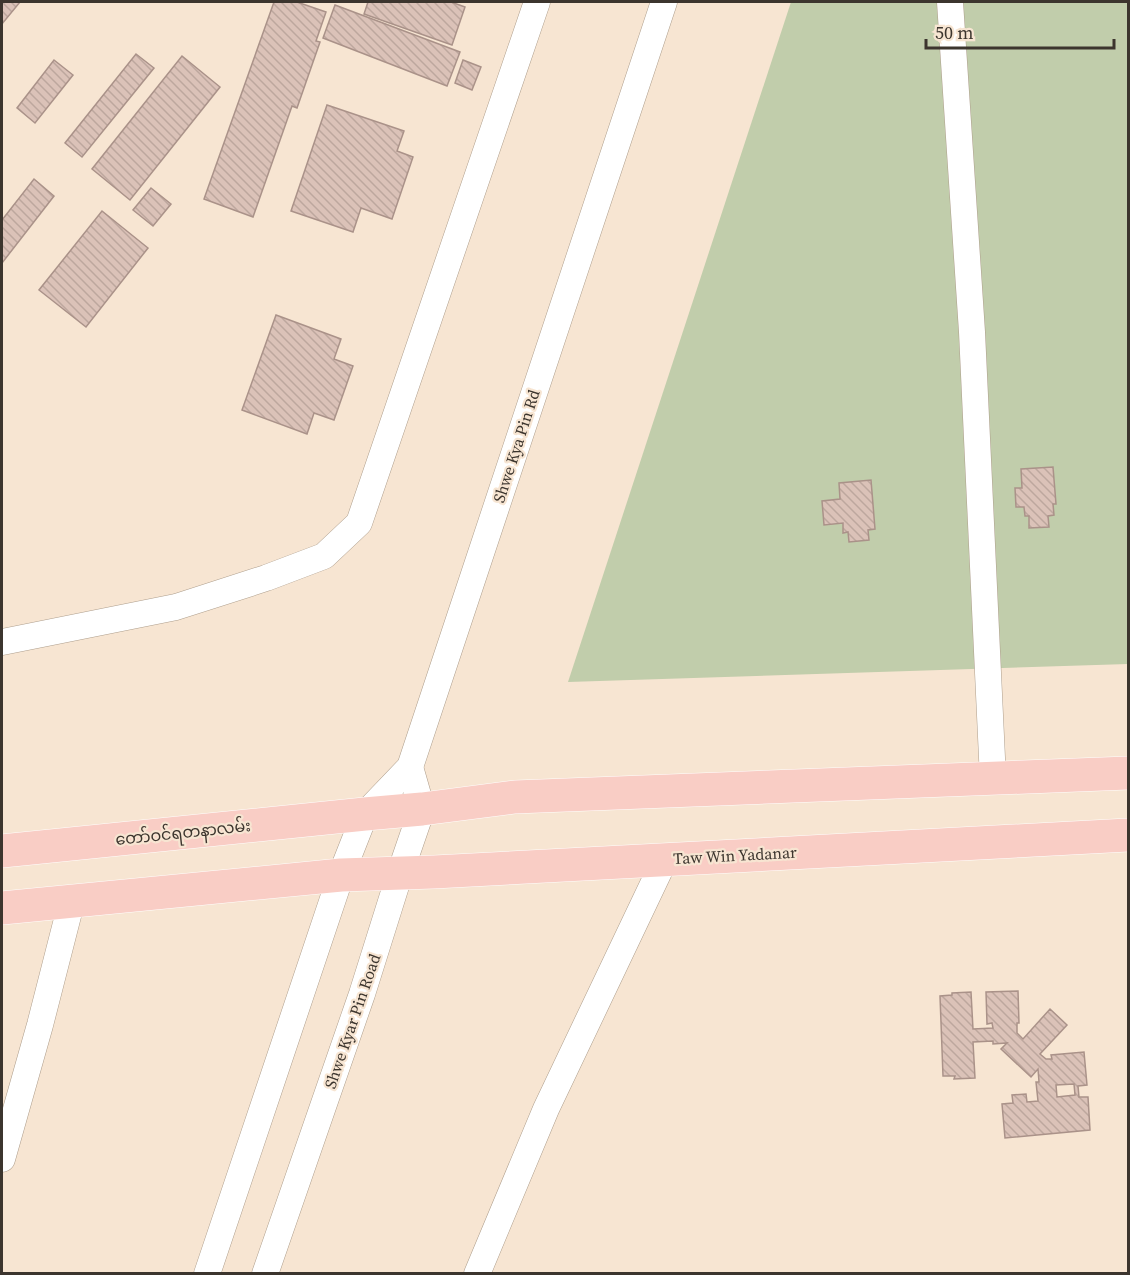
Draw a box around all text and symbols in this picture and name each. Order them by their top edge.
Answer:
scale bar [926,12,1114,50]
text: 50 m [935,20,973,45]
street label: Shwe Kya Pin Rd [487,387,545,505]
street label: တော်ဝင်ရတနာလမ်း [114,814,252,853]
street label: Taw Win Yadanar [673,841,798,869]
street label: Shwe Kyar Pin Road [319,951,385,1091]

